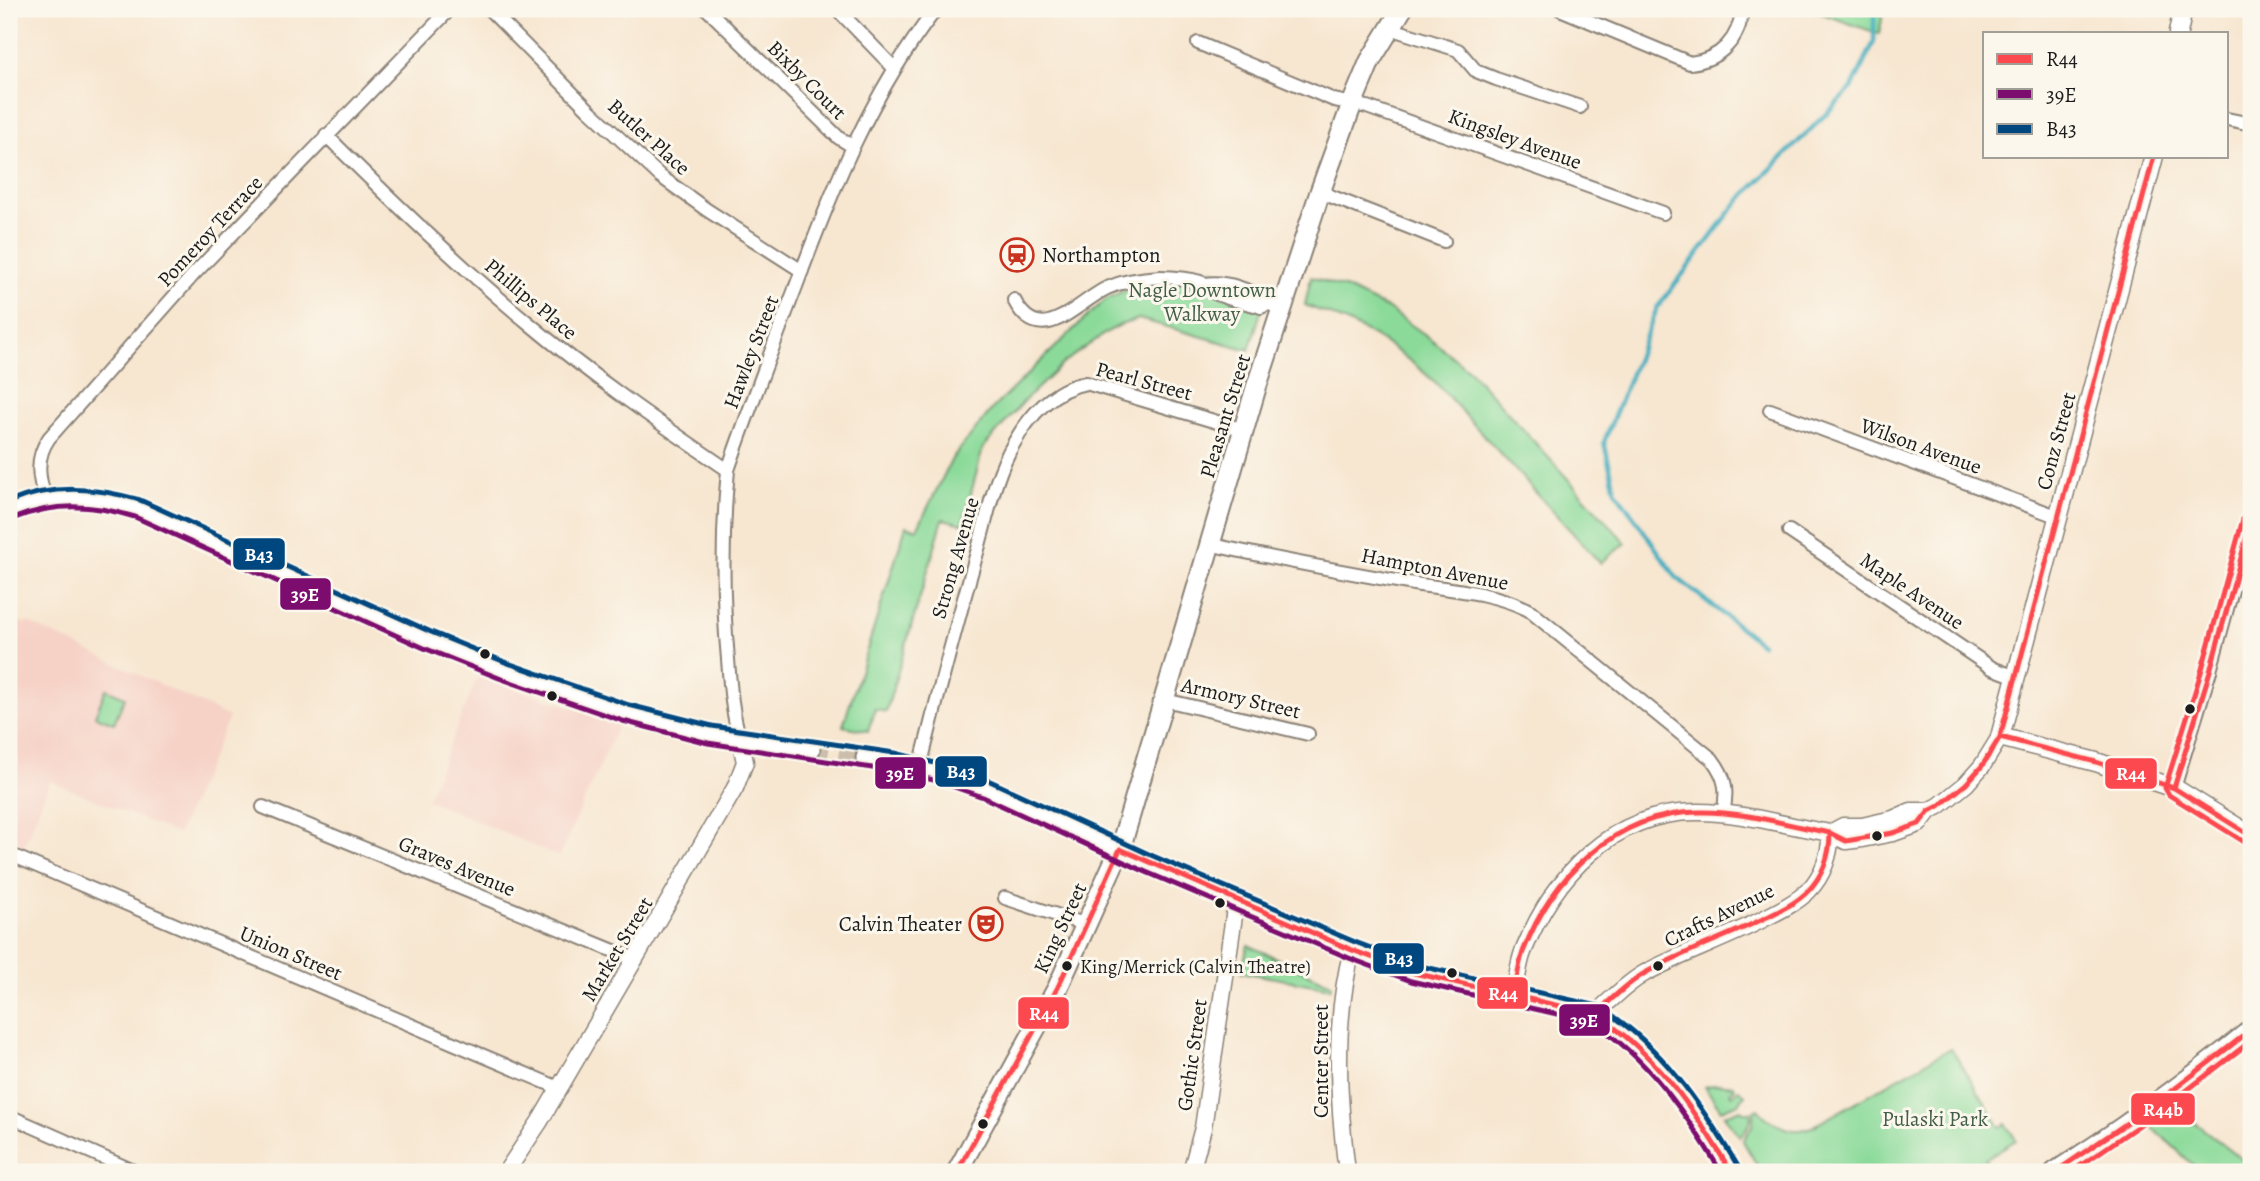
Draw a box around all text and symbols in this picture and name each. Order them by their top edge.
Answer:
legend [1983,32,2228,158]
street label: Bixby Court [761,34,853,126]
text: R44 [2046,45,2078,73]
text: 39E [2046,81,2077,109]
street label: Butler Place [602,92,696,182]
street label: Kingsley Avenue [1444,102,1586,176]
text: B43 [2046,115,2077,143]
street label: Pomeroy Terrace [151,169,269,293]
station icon: Northampton [998,236,1036,274]
place label: Northampton [1042,241,1161,269]
street label: Phillips Place [479,252,583,346]
park label: Nagle Downtown Walkway [1128,276,1276,328]
street label: Hawley Street [717,291,785,413]
street label: Pleasant Street [1193,350,1257,481]
street label: Pearl Street [1093,355,1195,407]
street label: Conz Street [2030,389,2083,493]
street label: Wilson Avenue [1856,411,1985,481]
street label: Strong Avenue [924,494,986,622]
line badge: B43 [232,537,286,571]
street label: Hampton Avenue [1359,541,1511,597]
text: B43 [244,542,274,568]
street label: Maple Avenue [1855,546,1969,636]
line badge: 39E [279,577,332,611]
text: 39E [291,582,319,608]
unlabelled marker [478,647,492,661]
street label: Armory Street [1178,670,1303,725]
unlabelled marker [545,689,559,703]
unlabelled marker [2183,702,2197,716]
line badge: B43 [934,755,988,788]
line badge: 39E [874,756,927,790]
line badge: R44 [2104,757,2158,790]
text: B43 [946,759,976,785]
text: 39E [886,761,914,787]
text: R44 [2116,761,2146,787]
street label: Graves Avenue [394,829,520,903]
unlabelled marker [1870,829,1884,843]
street label: Crafts Avenue [1659,876,1779,954]
street label: King Street [1027,878,1093,978]
street label: Market Street [575,891,659,1007]
unlabelled marker [1213,896,1227,910]
theatre icon: Calvin Theater [967,905,1005,943]
place label: Calvin Theater [839,910,962,938]
street label: Union Street [235,919,347,987]
line badge: B43 [1372,942,1425,975]
text: B43 [1384,946,1414,972]
place label: King/Merrick (Calvin Theatre) [1080,954,1311,980]
marker: King/Merrick (Calvin Theatre) [1060,959,1074,973]
unlabelled marker [1651,959,1665,973]
unlabelled marker [1445,966,1459,980]
line badge: R44 [1476,976,1529,1010]
text: R44 [1488,981,1518,1007]
line badge: R44 [1017,996,1070,1030]
street label: Gothic Street [1170,997,1214,1113]
text: R44 [1029,1001,1059,1027]
line badge: 39E [1558,1003,1611,1037]
street label: Center Street [1307,1004,1335,1118]
text: 39E [1570,1008,1598,1034]
line badge: R44b [2130,1092,2196,1126]
text: R44b [2143,1097,2183,1123]
park label: Pulaski Park [1882,1105,1989,1133]
unlabelled marker [976,1117,990,1131]

